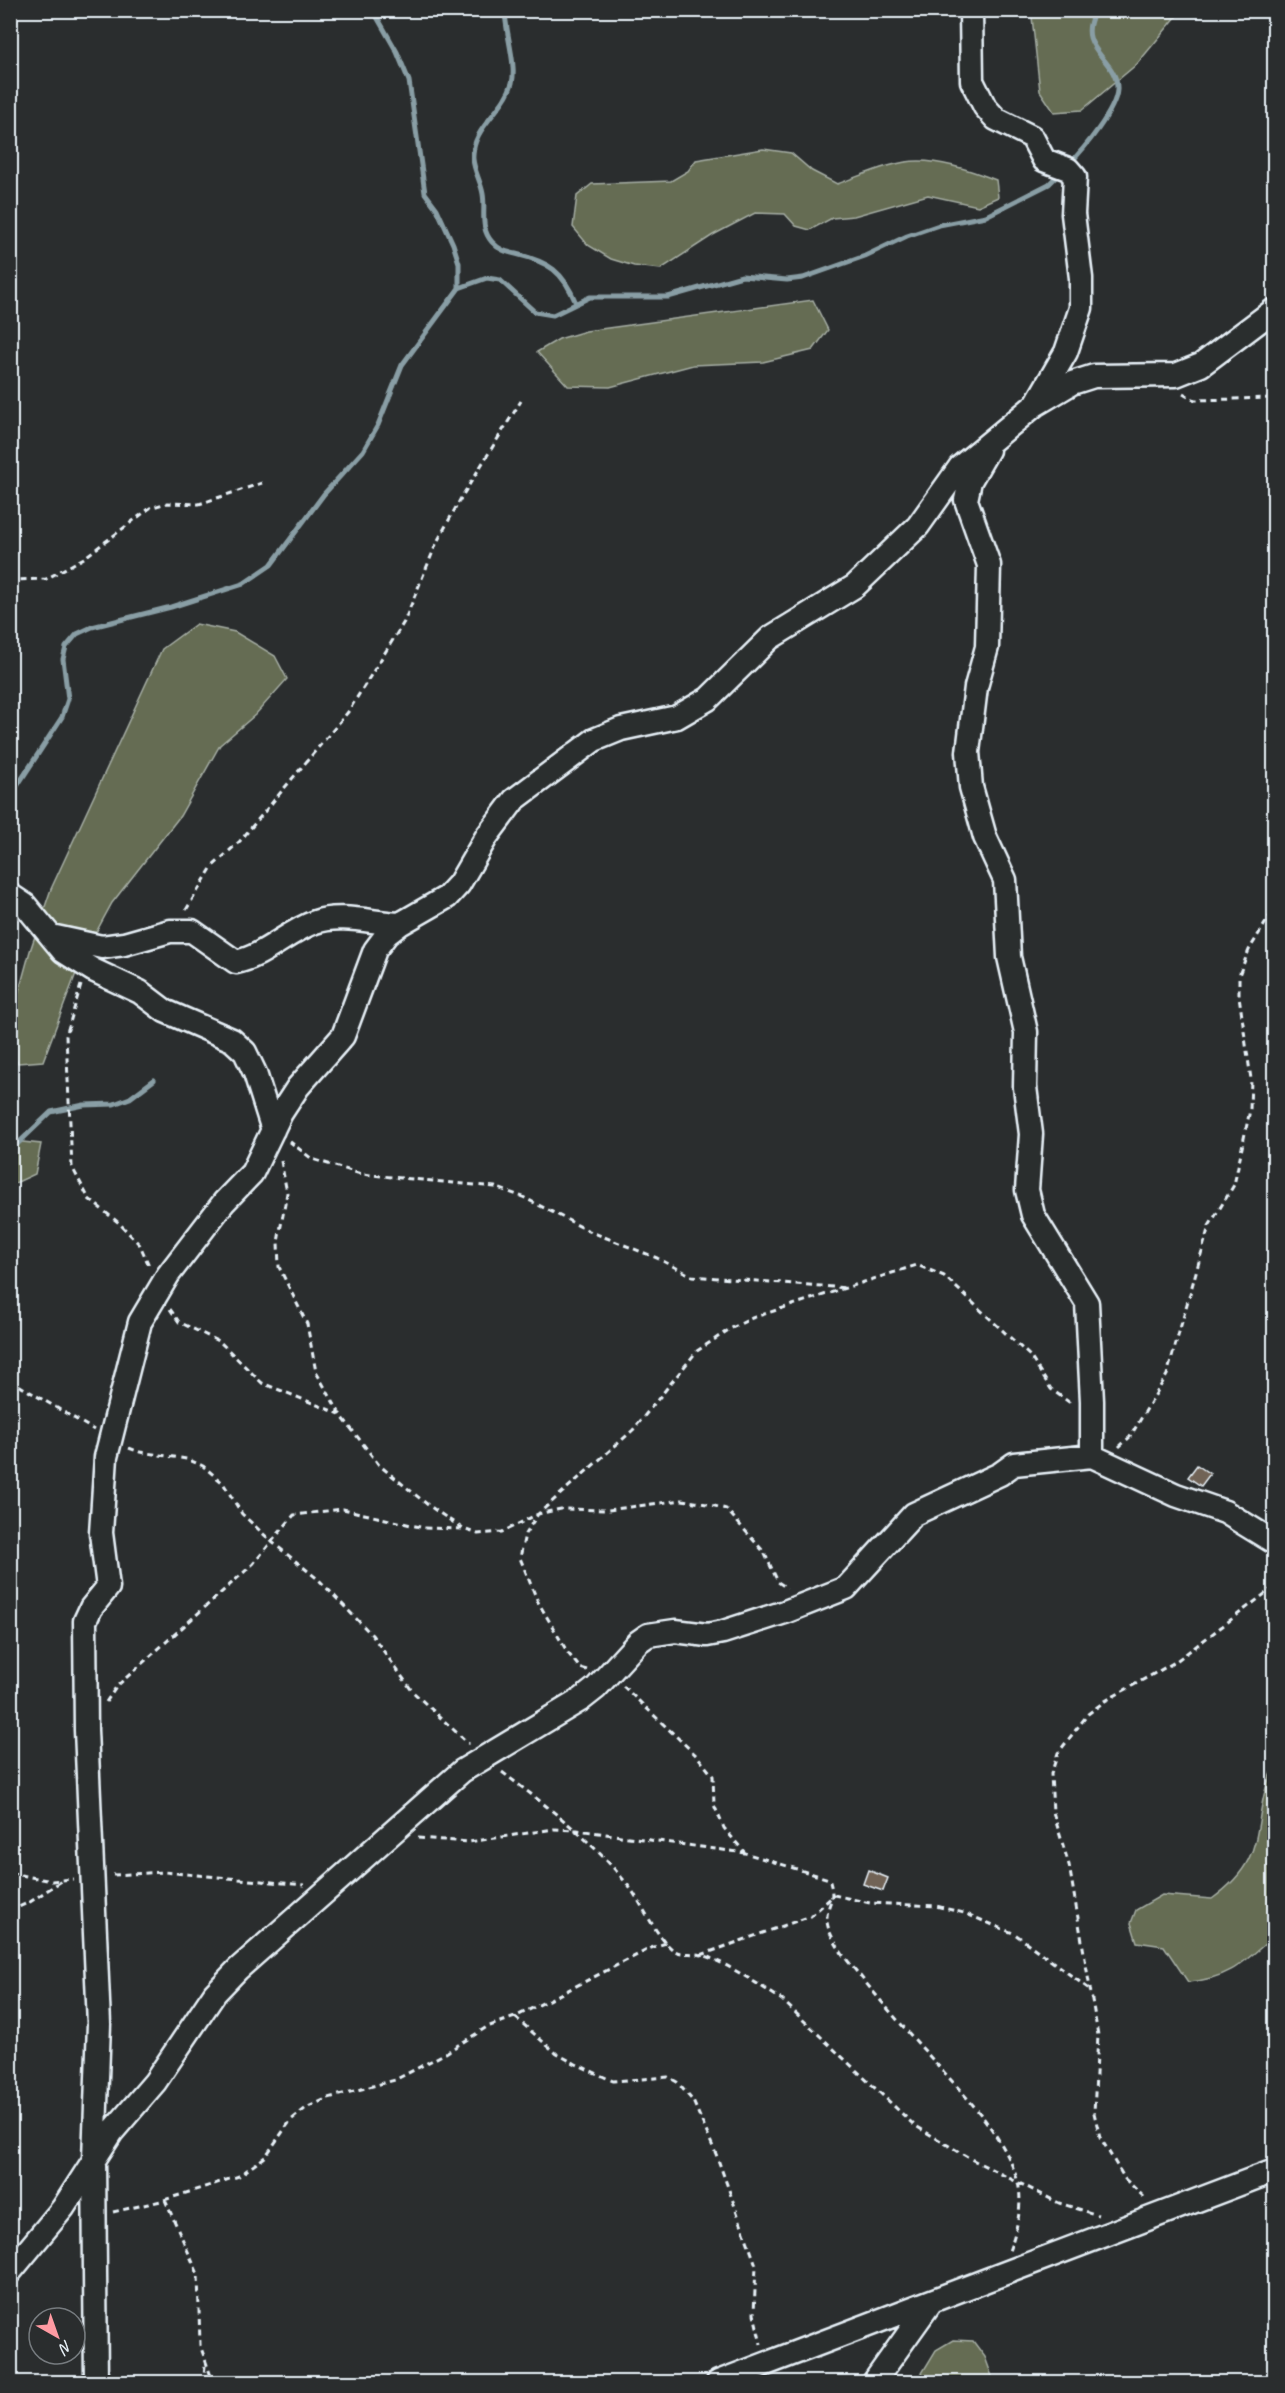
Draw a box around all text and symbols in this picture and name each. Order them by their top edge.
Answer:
north arrow [27,2306,87,2366]
text: N [53,2336,76,2360]

